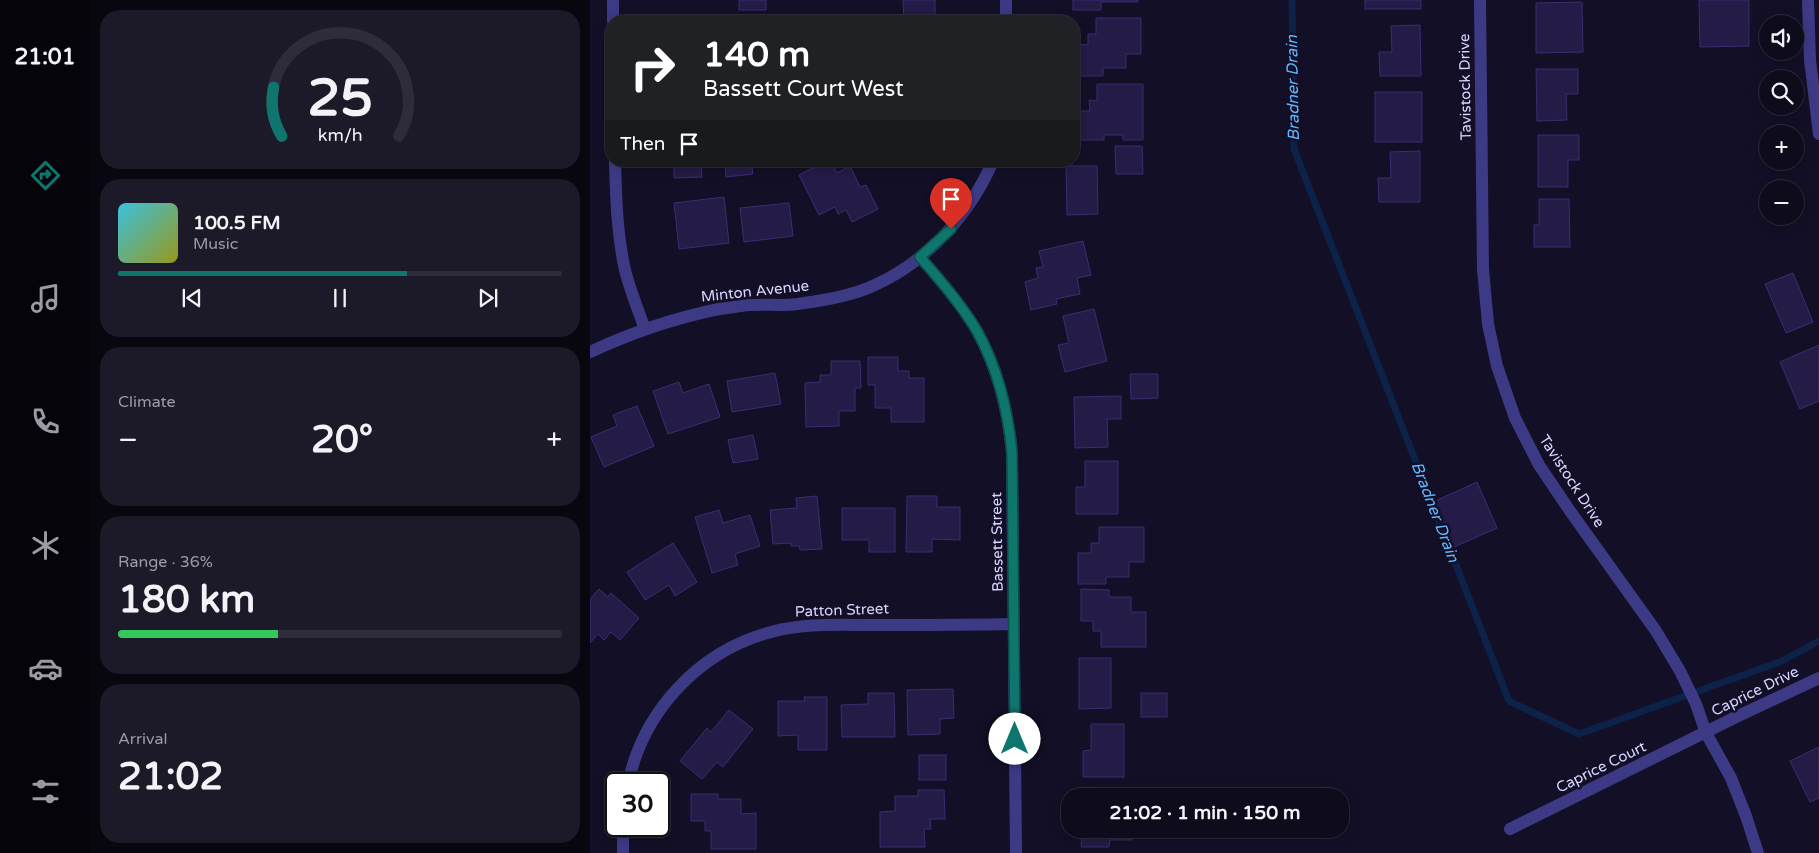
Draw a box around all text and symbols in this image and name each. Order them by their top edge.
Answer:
map controls [1759,15,1804,225]
button: sound [1759,15,1804,60]
street label: Tavistock Drive [1455,33,1475,141]
text: 140 m [703,34,810,76]
water label: Bradner Drain [1282,34,1304,141]
icon: right [620,35,685,100]
text: 21:01 [15,44,75,70]
text: 25 [307,67,373,130]
button: search [1759,70,1804,115]
text: Bassett Court West [703,76,904,102]
text: km/h [318,125,362,146]
button: + [1759,125,1804,170]
icon: arrive [675,130,703,158]
text: Then [620,133,665,155]
icon: directions [28,158,63,193]
pin [930,178,972,229]
button: − [1759,180,1804,225]
icon: arrive [937,185,965,213]
text: 100.5 FM [193,212,281,234]
text: Music [193,234,238,254]
street label: Minton Avenue [700,276,810,306]
icon: music [28,281,63,316]
icon: previous [178,284,206,312]
icon: pause [326,284,354,312]
icon: next [474,284,502,312]
text: Climate [118,392,176,412]
icon: phone [28,404,63,439]
text: 20° [311,417,373,463]
text: − [118,423,138,457]
text: + [546,423,562,457]
street label: Tavistock Drive [1535,431,1609,531]
water label: Bradner Drain [1407,459,1464,566]
street label: Bassett Street [987,492,1007,592]
icon: climate [28,528,63,563]
text: Range · 36% [118,552,213,572]
text: 180 km [118,577,255,623]
street label: Patton Street [795,599,890,621]
icon: car [28,651,63,686]
street label: Caprice Drive [1708,662,1802,720]
position arrow [988,712,1040,764]
text: Arrival [118,729,167,749]
street label: Caprice Court [1553,737,1649,797]
text: 21:02 [118,754,223,800]
speed limit sign: 30 [605,772,670,837]
icon: filters [28,774,63,809]
text: 21:02 · 1 min · 150 m [1109,802,1301,824]

